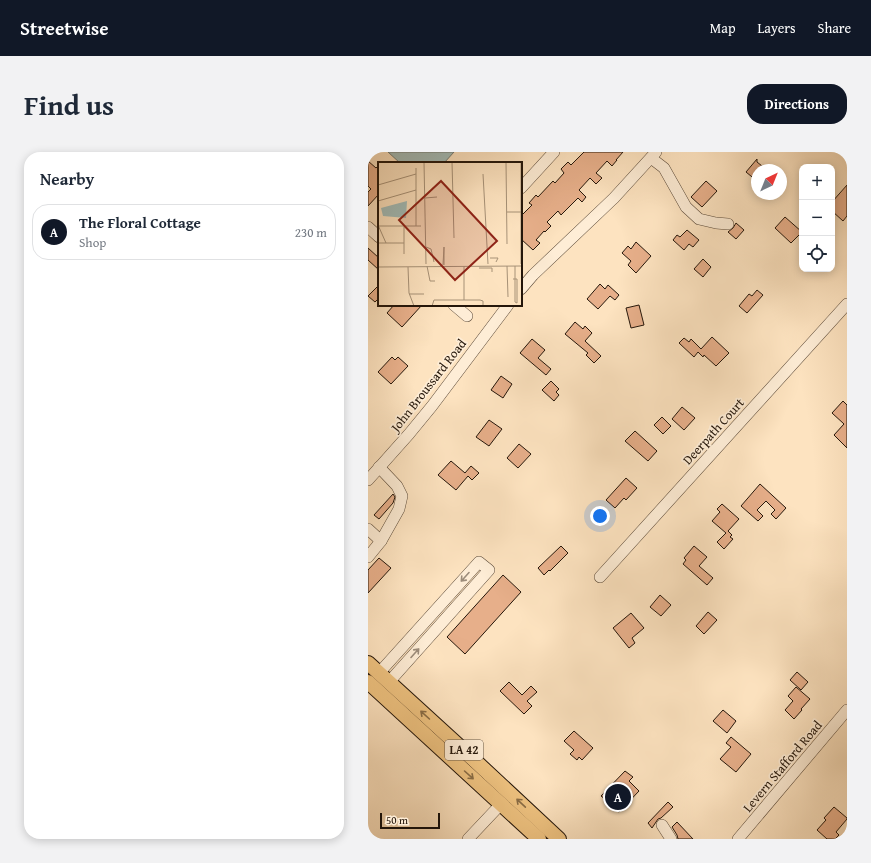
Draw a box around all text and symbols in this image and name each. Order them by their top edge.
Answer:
text: Streetwise [20,14,109,42]
text: Map [710,18,736,38]
text: Layers [758,18,796,38]
text: Share [818,18,851,38]
text: Find us [24,84,114,125]
button: Directions [747,84,847,124]
inset map [378,162,522,306]
north arrow [751,164,787,200]
map controls [799,164,835,272]
button: + [799,164,835,200]
text: Nearby [40,166,94,191]
button: − [799,200,835,236]
text: The Floral Cottage [79,212,201,233]
text: A [50,223,58,242]
text: 230 m [295,223,327,242]
text: Shop [79,233,106,252]
button: locate [799,236,835,272]
street label: John Broussard Road [385,335,471,437]
street label: Deerpath Court [678,393,749,469]
your location [590,506,610,526]
one-way arrow [461,572,470,582]
one-way arrow [410,648,419,658]
one-way arrow [420,710,430,720]
street label: Levern Stafford Road [738,716,826,816]
road number: LA 42 [445,740,483,760]
one-way arrow [464,770,474,779]
pin: A [605,782,631,812]
one-way arrow [516,798,526,808]
scale bar [380,811,440,830]
text: 50 m [386,812,408,828]

